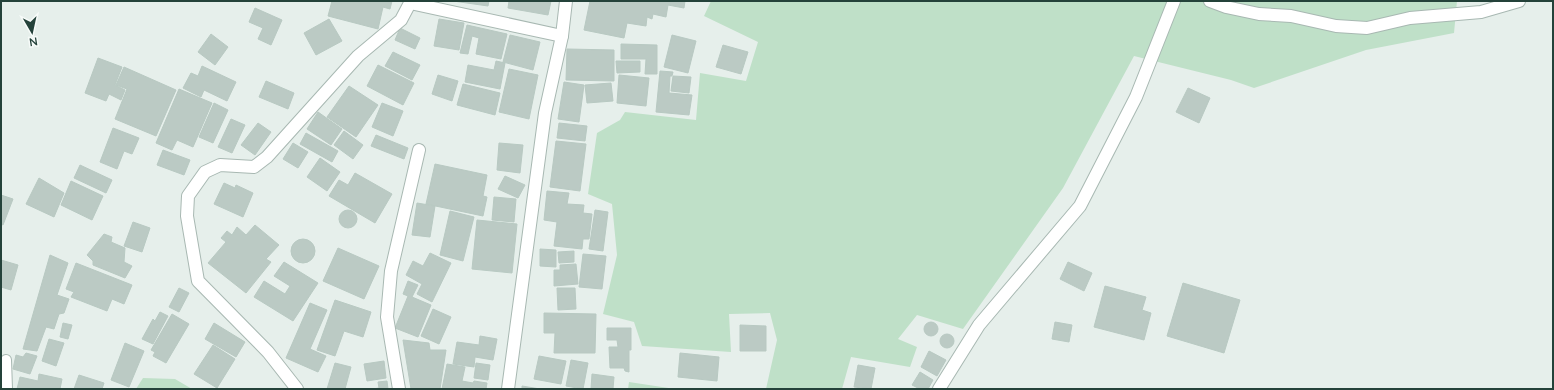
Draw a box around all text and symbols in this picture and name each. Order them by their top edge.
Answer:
north arrow [12,12,52,52]
text: N [28,35,39,49]

